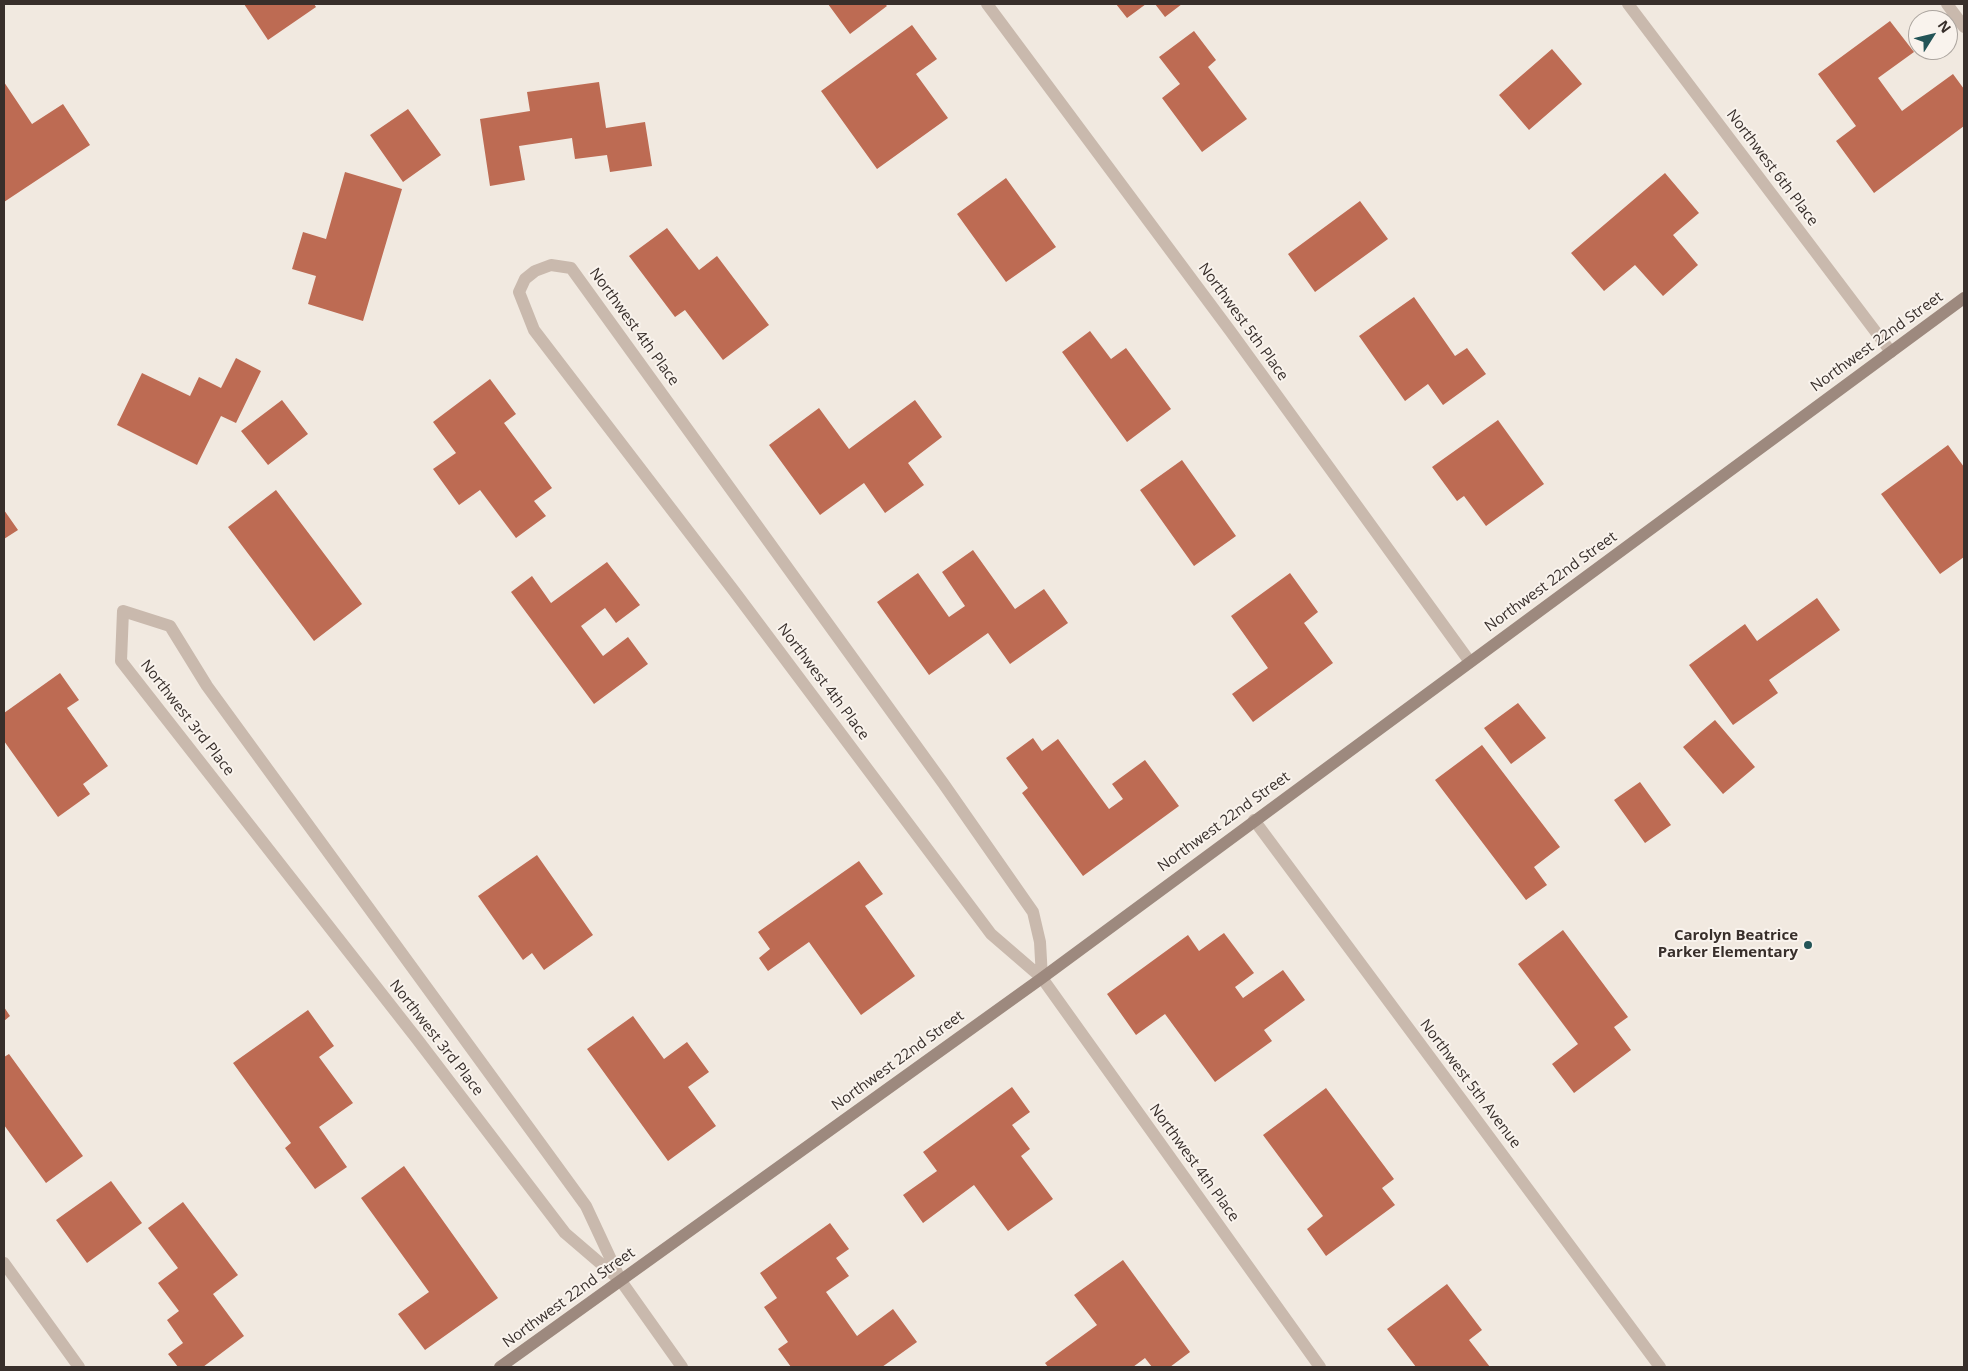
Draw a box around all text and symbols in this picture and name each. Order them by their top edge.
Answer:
north arrow [1908,10,1958,60]
text: N [1934,16,1956,37]
street label: Northwest 6th Place [1722,106,1822,230]
street label: Northwest 5th Place [1194,260,1292,384]
street label: Northwest 4th Place [585,265,683,389]
street label: Northwest 22nd Street [1807,288,1947,396]
street label: Northwest 22nd Street [1481,528,1621,636]
street label: Northwest 4th Place [773,620,873,744]
street label: Northwest 3rd Place [136,657,238,779]
street label: Northwest 22nd Street [1154,768,1294,876]
place label: Carolyn Beatrice Parker Elementary [1658,927,1798,962]
marker: Carolyn Beatrice Parker Elementary [1802,939,1814,951]
street label: Northwest 3rd Place [385,977,487,1099]
street label: Northwest 22nd Street [828,1007,968,1115]
street label: Northwest 5th Avenue [1416,1016,1524,1152]
street label: Northwest 4th Place [1145,1101,1243,1225]
street label: Northwest 22nd Street [499,1244,639,1352]

